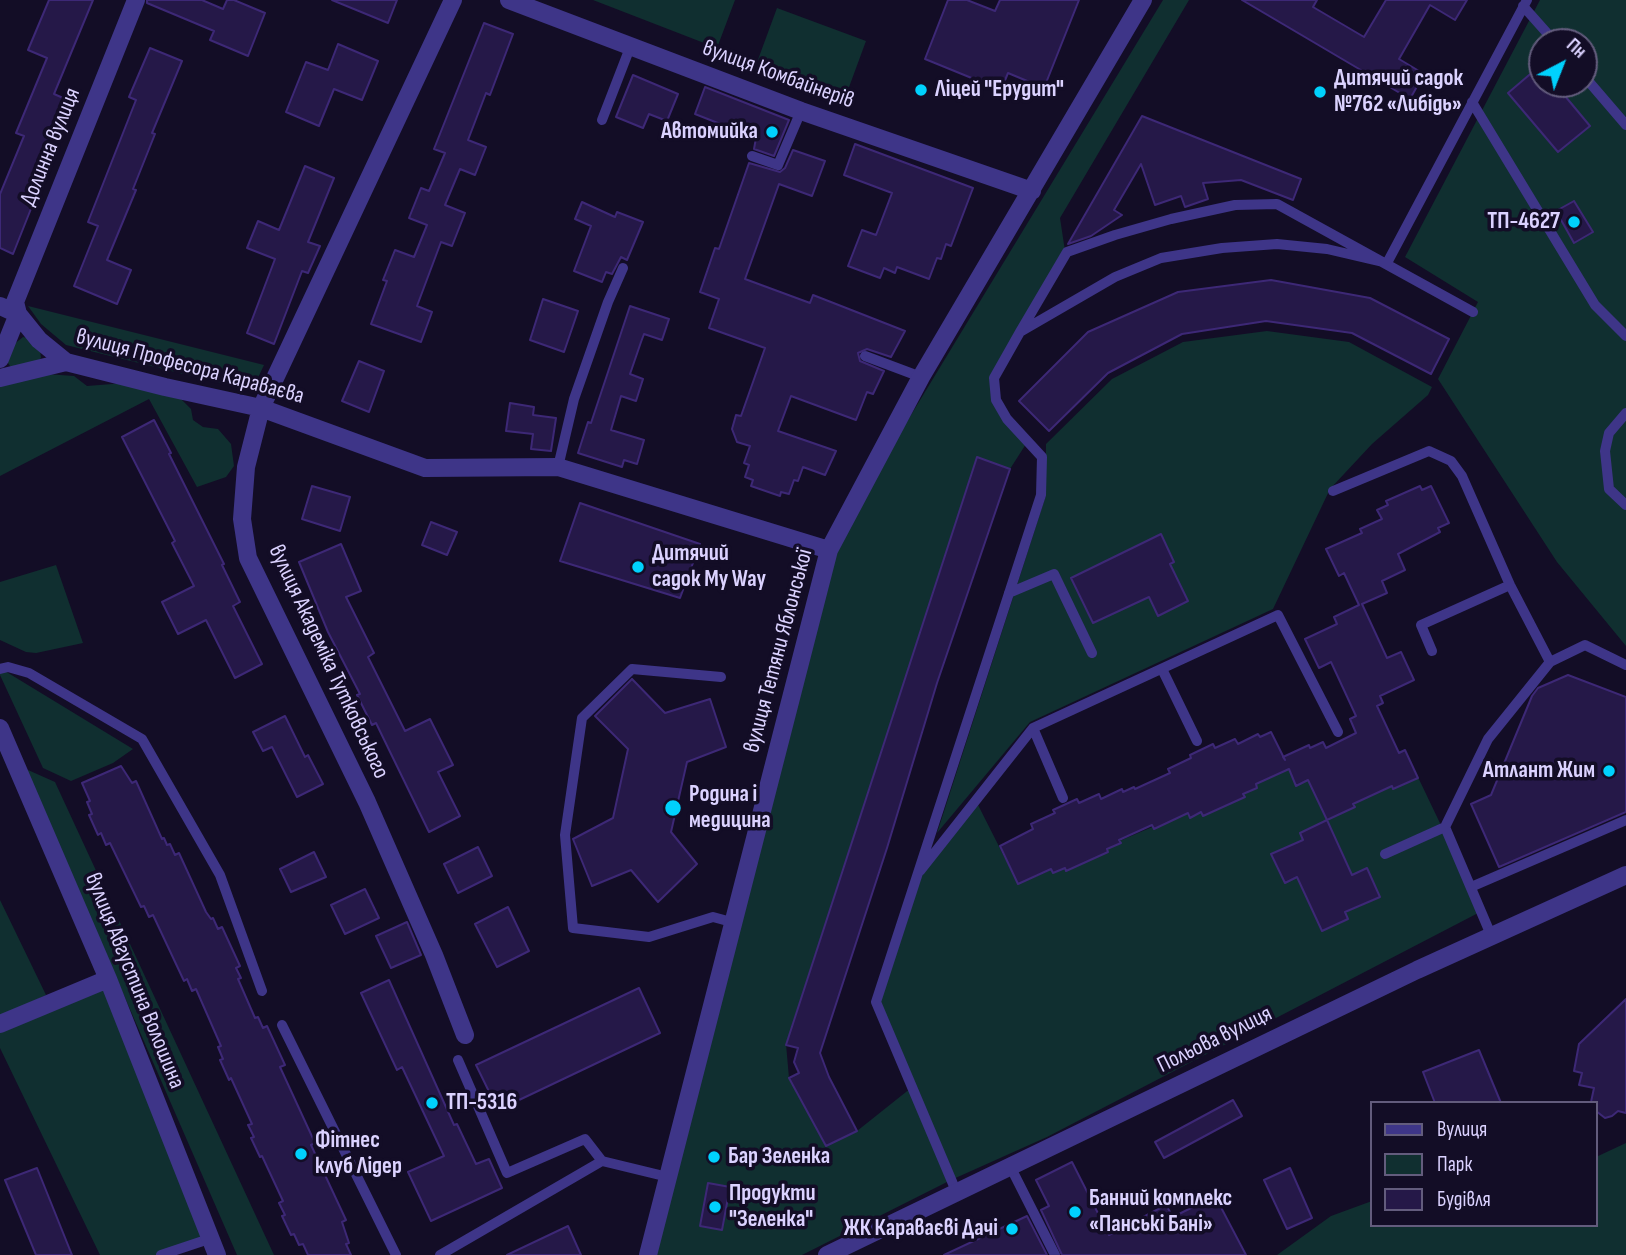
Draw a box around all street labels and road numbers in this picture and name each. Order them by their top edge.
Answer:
street label: вулиця Комбайнерів [698,35,858,115]
street label: Долинна вулиця [15,84,87,210]
street label: вулиця Професора Караваєва [73,323,307,411]
street label: вулиця Академіка Тутковського [262,541,394,783]
street label: вулиця Тетяни Яблонської [739,546,819,756]
street label: вулиця Августина Волошина [78,869,190,1093]
street label: Польова вулиця [1153,1000,1277,1080]

